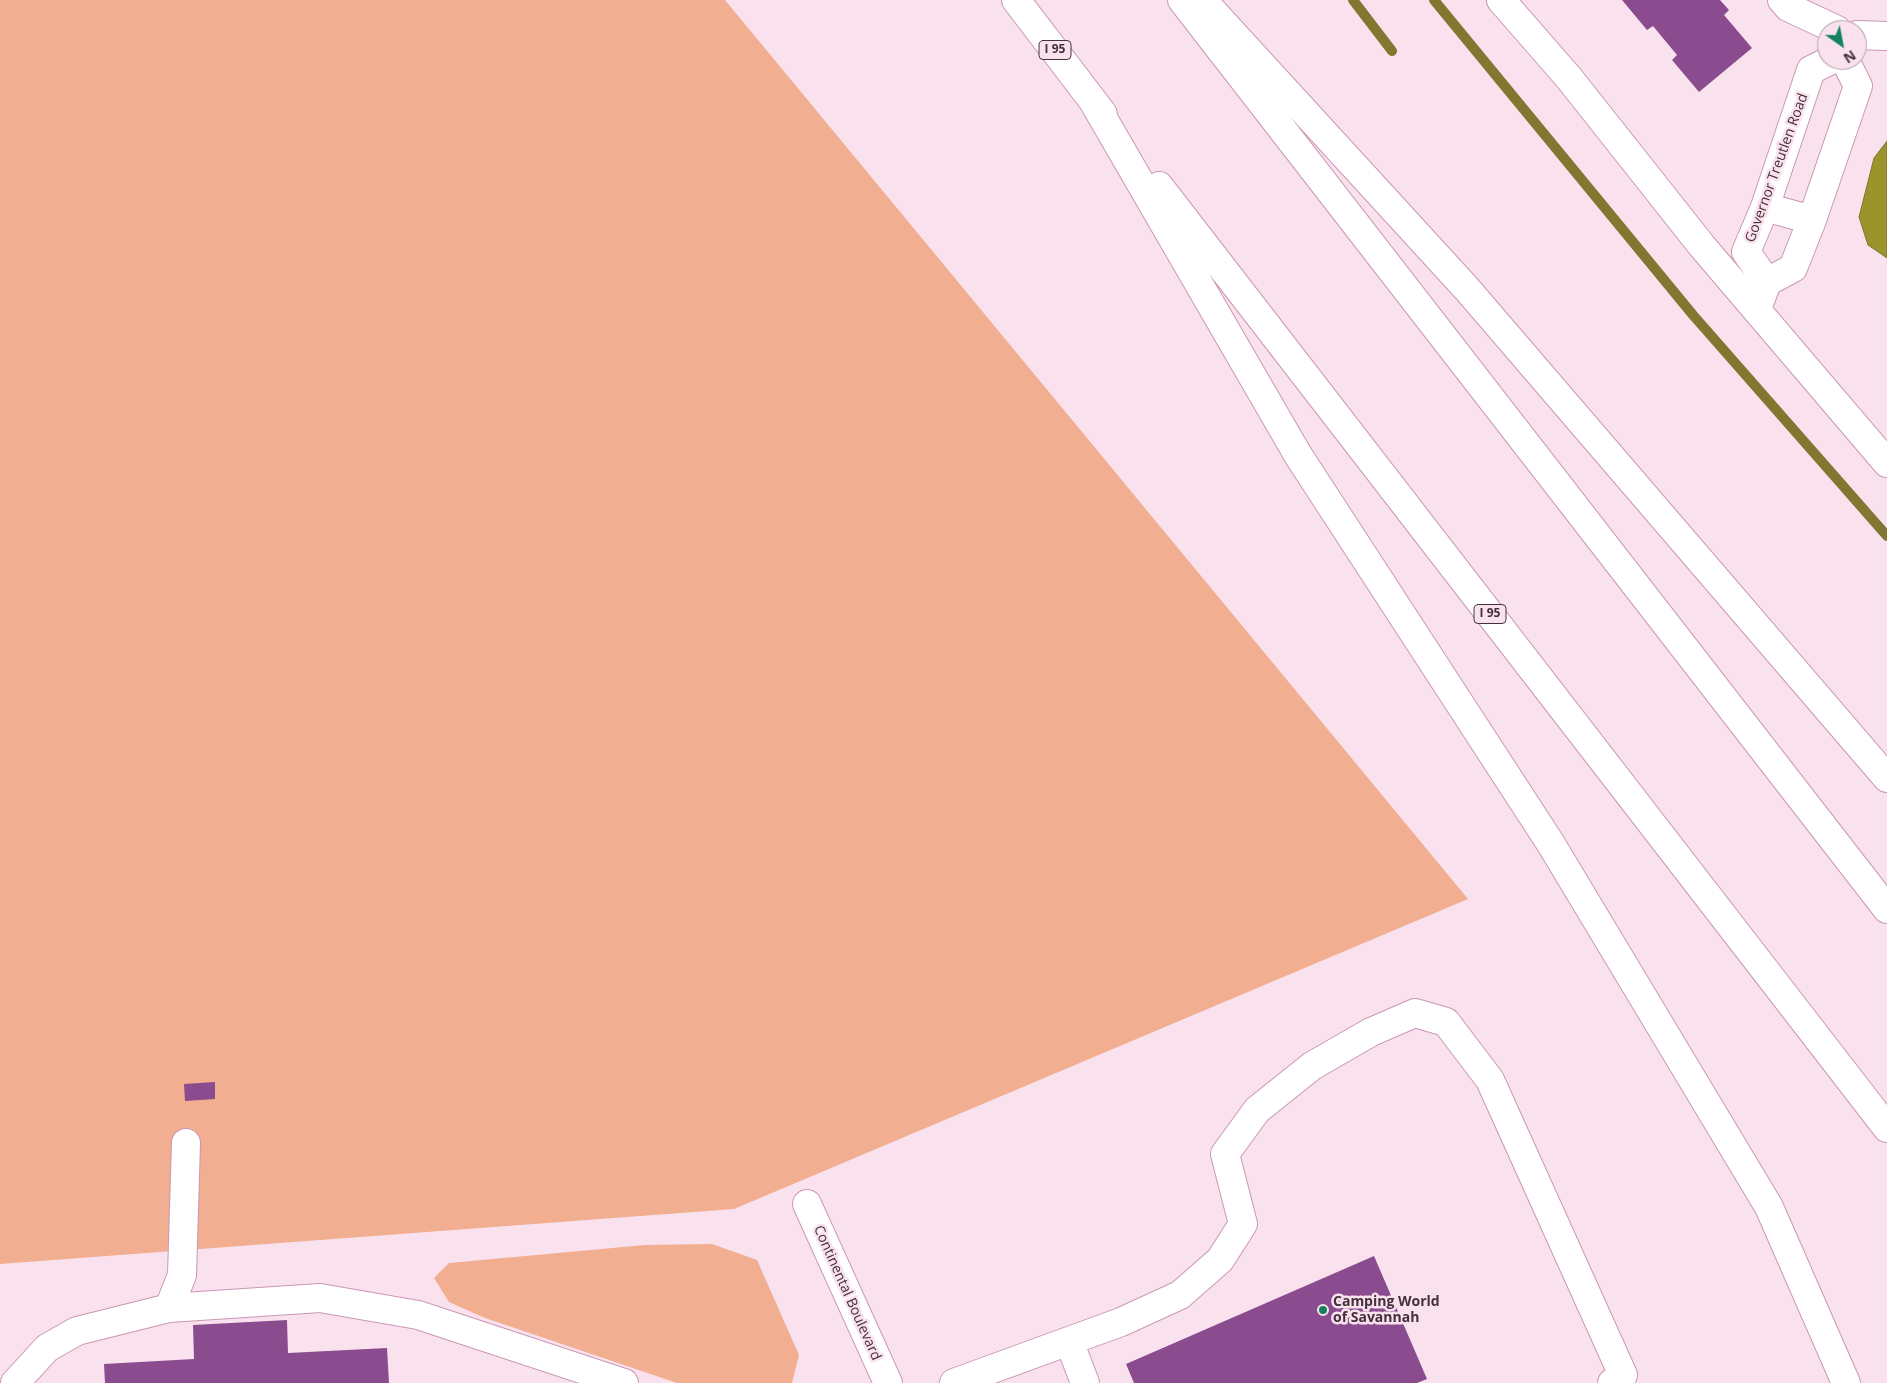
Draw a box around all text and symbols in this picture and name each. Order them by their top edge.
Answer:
north arrow [1817,20,1867,70]
road number: I 95 [1039,40,1071,60]
text: N [1840,46,1860,68]
street label: Governor Treutlen Road [1742,91,1812,245]
road number: I 95 [1474,604,1506,624]
street label: Continental Boulevard [810,1223,884,1363]
place label: Camping World of Savannah [1333,1294,1440,1326]
marker: Camping World of Savannah [1317,1304,1329,1316]

